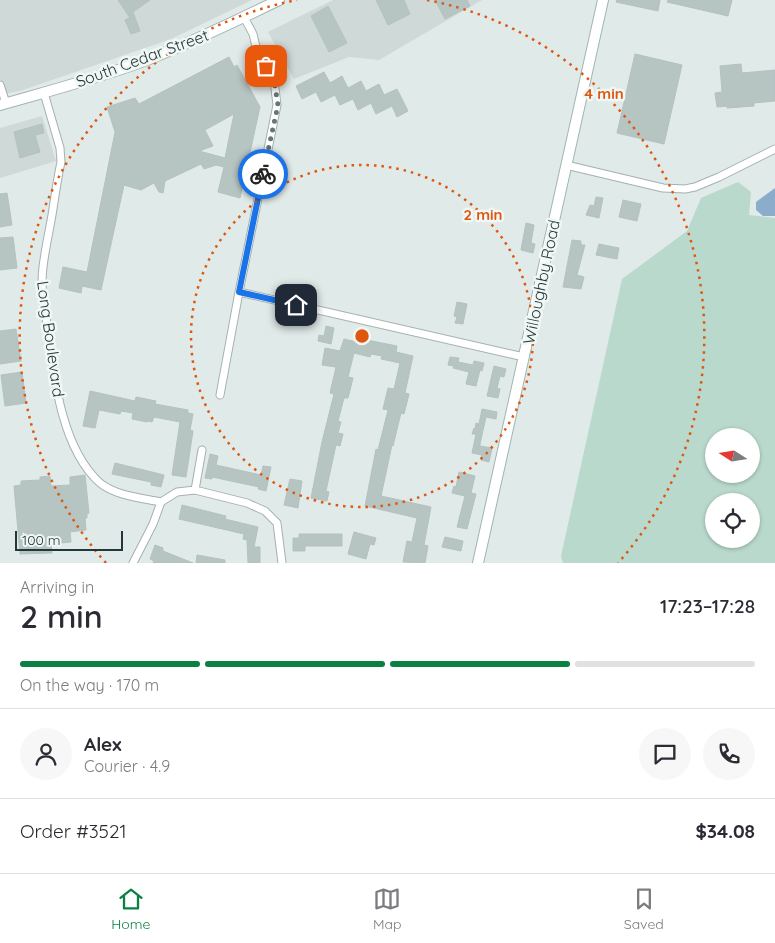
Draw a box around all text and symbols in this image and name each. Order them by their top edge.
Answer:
street label: South Cedar Street [73,25,211,91]
pin [245,45,287,87]
icon: bag [252,52,280,80]
text: 4 min [584,84,624,103]
courier [238,149,288,199]
icon: bike [249,160,277,188]
text: 2 min [463,205,503,224]
street label: Willoughby Road [518,218,564,346]
street label: Long Boulevard [33,280,69,398]
pin [275,284,317,326]
icon: home [282,291,310,319]
centre of rings [353,327,371,345]
north arrow [705,428,760,482]
map controls [705,428,760,548]
button: locate [705,493,760,548]
scale bar [15,528,122,551]
text: 100 m [22,531,60,549]
text: Arriving in [20,577,94,597]
text: 17:23–17:28 [660,594,755,618]
text: 2 min [20,596,103,636]
text: On the way · 170 m [20,675,159,695]
button: person [20,728,72,780]
button: chat [639,728,691,780]
button: phone [703,728,755,780]
text: Alex [84,732,122,756]
text: Courier · 4.9 [84,756,170,776]
text: Order #3521 [20,819,127,843]
text: $34.08 [695,819,755,843]
tab: Home [111,885,150,933]
tab: Map [373,885,401,933]
tab: Saved [624,885,664,933]

